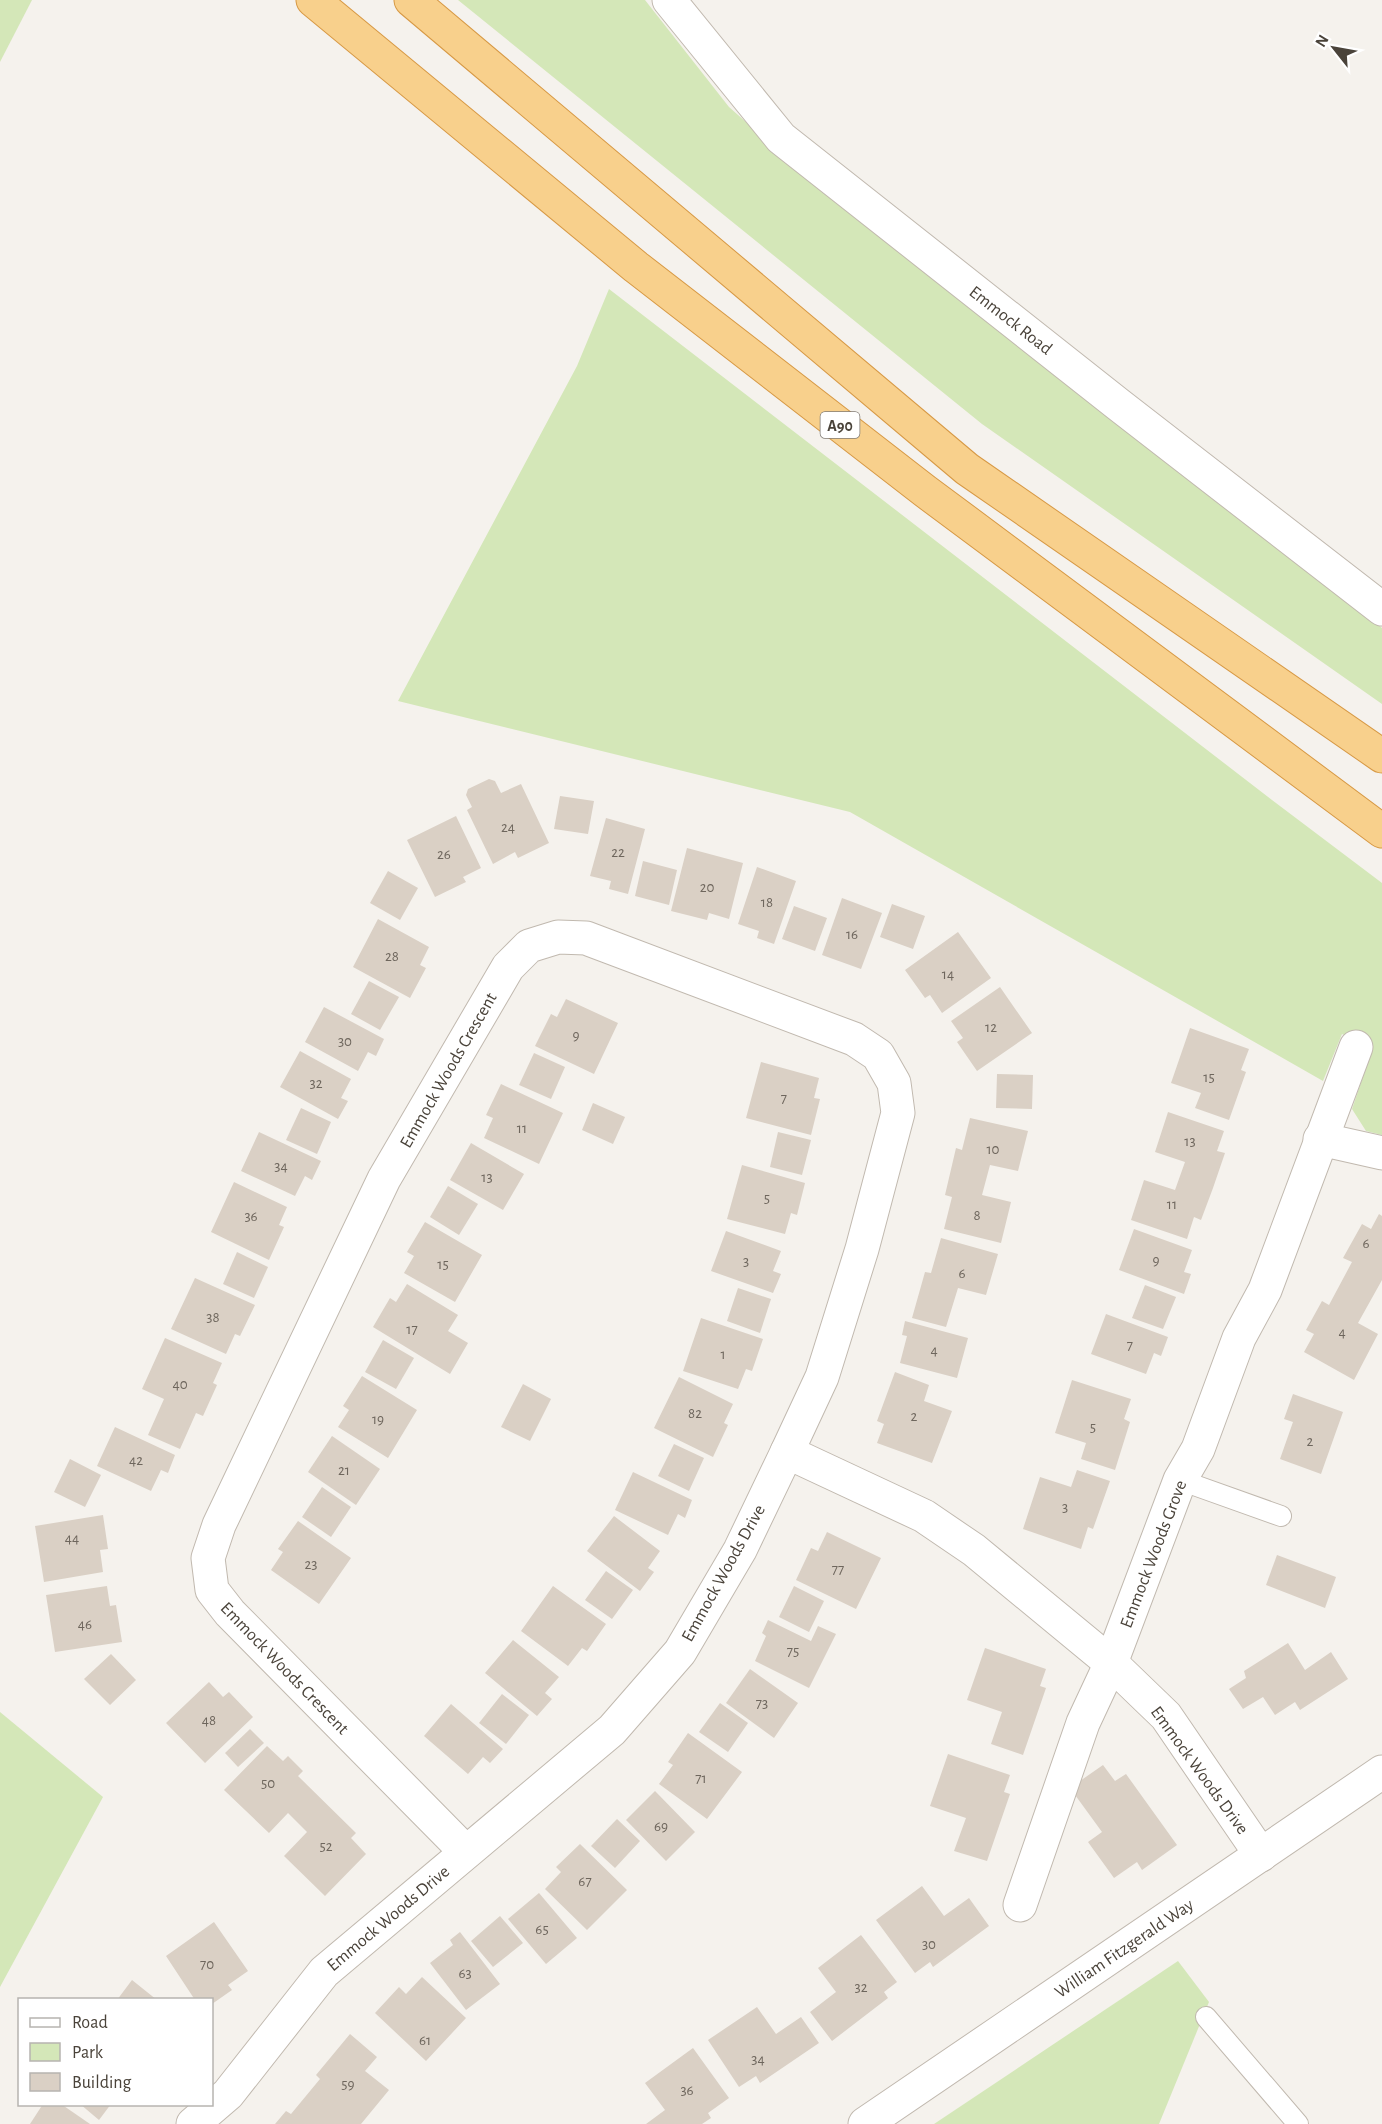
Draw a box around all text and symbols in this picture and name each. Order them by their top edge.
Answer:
north arrow [1304,18,1364,78]
text: N [1312,32,1332,50]
street label: Emmock Road [965,283,1055,359]
road number: A90 [820,412,860,438]
house number: 24 [501,820,515,835]
house number: 22 [611,845,625,860]
house number: 26 [437,847,451,862]
house number: 20 [700,880,714,895]
house number: 18 [761,895,773,910]
house number: 16 [846,927,858,942]
house number: 28 [385,949,399,964]
house number: 14 [942,967,954,982]
street label: Emmock Woods Crescent [397,990,501,1151]
house number: 12 [985,1020,997,1035]
house number: 9 [572,1028,580,1043]
house number: 30 [338,1034,352,1049]
house number: 15 [1203,1070,1215,1085]
house number: 32 [309,1076,323,1091]
house number: 7 [781,1091,787,1106]
house number: 11 [517,1121,527,1136]
house number: 13 [1184,1134,1196,1149]
house number: 10 [986,1142,1000,1157]
house number: 34 [274,1159,288,1174]
house number: 13 [481,1170,493,1185]
house number: 5 [764,1191,770,1206]
house number: 11 [1167,1197,1177,1212]
house number: 8 [973,1208,981,1223]
house number: 36 [244,1209,258,1224]
house number: 6 [1362,1236,1370,1251]
house number: 9 [1152,1253,1160,1268]
house number: 3 [743,1254,749,1269]
house number: 15 [437,1257,449,1272]
house number: 6 [958,1266,966,1281]
house number: 38 [206,1310,220,1325]
house number: 17 [406,1322,418,1337]
house number: 4 [1338,1325,1346,1340]
house number: 7 [1127,1338,1133,1353]
house number: 4 [930,1343,938,1358]
house number: 1 [720,1347,726,1362]
house number: 40 [172,1377,188,1392]
house number: 82 [688,1406,702,1421]
house number: 2 [911,1409,918,1424]
house number: 19 [372,1412,384,1427]
house number: 5 [1090,1420,1096,1435]
house number: 2 [1307,1434,1314,1449]
house number: 42 [129,1453,143,1468]
house number: 21 [338,1463,350,1478]
street label: Emmock Woods Grove [1117,1478,1190,1631]
house number: 3 [1062,1500,1068,1515]
street label: Emmock Woods Drive [679,1502,769,1645]
house number: 44 [65,1531,79,1546]
house number: 23 [304,1557,318,1572]
house number: 77 [832,1562,844,1577]
street label: Emmock Woods Crescent [217,1599,352,1738]
house number: 46 [78,1617,92,1632]
house number: 75 [787,1644,799,1659]
house number: 73 [756,1696,768,1711]
street label: Emmock Woods Drive [1147,1703,1252,1838]
house number: 48 [202,1713,216,1728]
house number: 71 [695,1771,707,1786]
house number: 50 [261,1776,275,1791]
house number: 69 [654,1819,668,1834]
house number: 52 [319,1839,333,1854]
street label: Emmock Woods Drive [324,1863,453,1975]
house number: 67 [578,1874,592,1889]
street label: William Fitzgerald Way [1052,1896,1197,2002]
house number: 65 [535,1922,549,1937]
house number: 30 [922,1937,936,1952]
house number: 70 [200,1957,214,1972]
house number: 63 [458,1966,472,1981]
house number: 32 [854,1980,868,1995]
legend [18,1998,213,2106]
text: Road [72,2014,108,2032]
house number: 61 [419,2033,431,2048]
text: Park [72,2044,104,2062]
house number: 34 [751,2052,765,2067]
text: Building [72,2074,132,2092]
house number: 59 [341,2077,355,2092]
house number: 36 [680,2083,694,2098]

